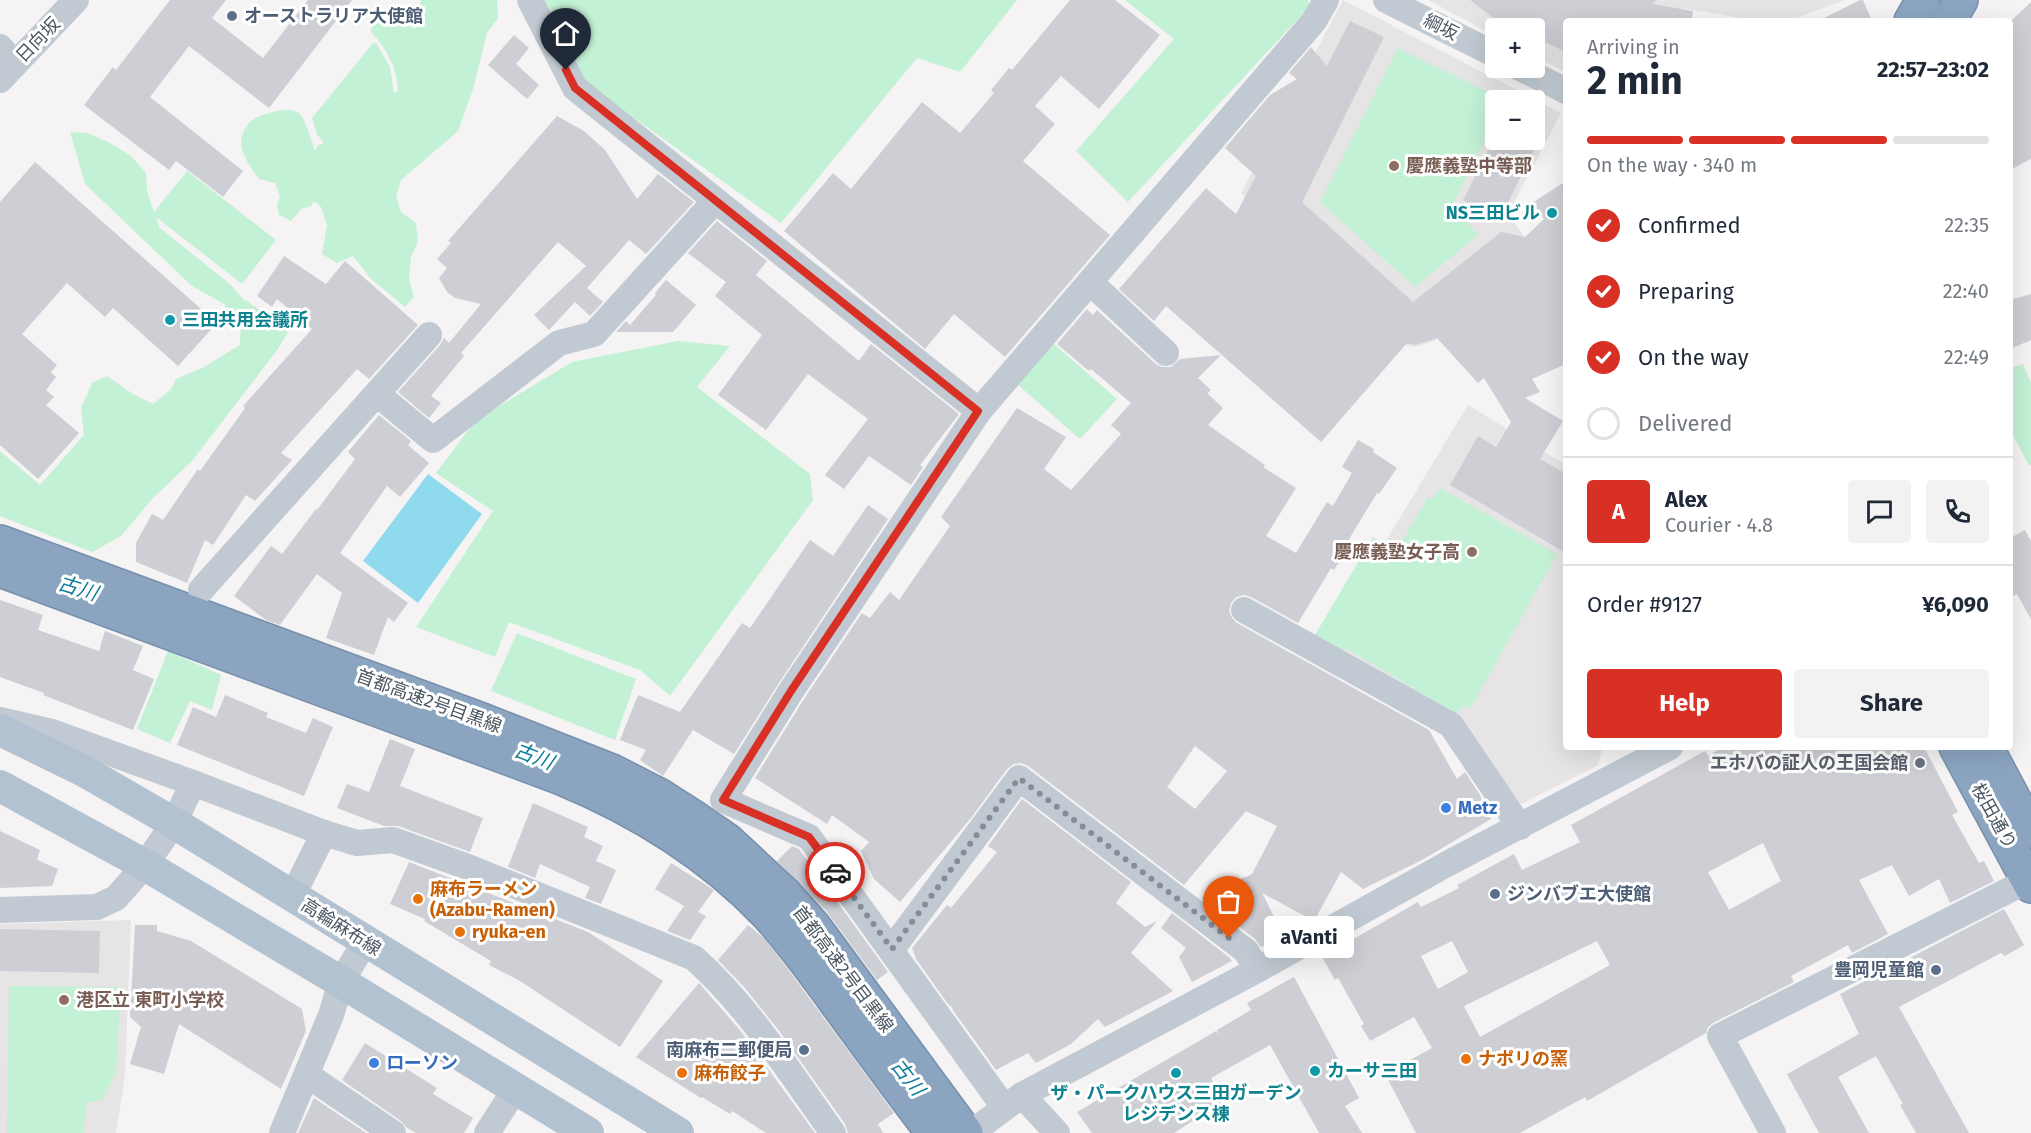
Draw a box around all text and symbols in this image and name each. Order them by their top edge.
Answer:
place label: オーストラリア大使館 [244,5,423,27]
pin [540,8,591,70]
marker: オーストラリア大使館 [225,9,239,23]
street label: 綱坂 [1420,9,1462,45]
street label: 日向坂 [11,13,65,67]
icon: home [549,17,582,50]
map controls [1485,18,1545,150]
button: + [1485,18,1545,78]
text: Arriving in [1587,35,1680,59]
text: 22:57–23:02 [1877,56,1989,83]
text: 2 min [1587,58,1683,104]
button: − [1485,90,1545,150]
text: On the way · 340 m [1587,153,1757,177]
place label: 慶應義塾中等部 [1406,155,1532,177]
marker: 慶應義塾中等部 [1387,159,1401,173]
place label: NS三田ビル [1446,202,1540,224]
marker: NS三田ビル [1545,206,1559,220]
icon: check [1587,209,1620,242]
text: Confirmed [1638,212,1741,239]
text: 22:35 [1944,213,1989,237]
icon: check [1587,275,1620,308]
text: Preparing [1638,278,1734,305]
text: 22:40 [1943,279,1989,303]
place label: 三田共用会議所 [182,309,308,331]
marker: 三田共用会議所 [163,313,177,327]
icon: check [1587,341,1620,374]
text: On the way [1638,344,1749,371]
text: 22:49 [1944,345,1989,369]
text: Delivered [1638,410,1733,437]
button: chat [1848,480,1911,543]
button: phone [1926,480,1989,543]
text: Alex [1665,486,1708,513]
text: A [1612,498,1625,525]
text: Courier · 4.8 [1665,513,1773,537]
place label: 慶應義塾女子高 [1334,541,1460,563]
marker: 慶應義塾女子高 [1465,545,1479,559]
water label: 古川 [55,571,103,606]
text: Order #9127 [1587,591,1702,618]
text: ¥6,090 [1922,591,1989,618]
street label: 首都高速2号目黒線 [353,665,505,737]
button: Help [1587,669,1782,738]
button: Share [1794,669,1989,738]
water label: 古川 [511,738,559,775]
place label: エホバの証人の王国会館 [1710,752,1908,774]
marker: エホバの証人の王国会館 [1913,756,1927,770]
street label: 桜田通り [1967,779,2021,853]
place label: Metz [1458,797,1497,819]
marker: Metz [1439,801,1453,815]
courier [805,842,865,902]
icon: car [819,856,852,889]
pin [1203,876,1254,938]
place label: 麻布ラーメン (Azabu-Ramen) [430,878,555,921]
place label: ジンバブエ大使館 [1507,883,1651,905]
icon: bag [1212,885,1245,918]
marker: ジンバブエ大使館 [1488,887,1502,901]
marker: 麻布ラーメン (Azabu-Ramen) [411,892,425,906]
street label: 高輪麻布線 [297,894,385,960]
street label: 首都高速2号目黒線 [788,901,898,1037]
callout: aVanti [1265,917,1355,959]
place label: ryuka-en [472,921,546,943]
marker: ryuka-en [453,925,467,939]
text: aVanti [1280,925,1338,949]
place label: 豊岡児童館 [1834,959,1924,981]
marker: 豊岡児童館 [1929,963,1943,977]
place label: 港区立 東町小学校 [76,989,224,1011]
marker: 港区立 東町小学校 [57,993,71,1007]
place label: 南麻布二郵便局 [666,1039,792,1061]
marker: 南麻布二郵便局 [797,1043,811,1057]
place label: ナポリの窯 [1478,1048,1568,1070]
place label: ローソン [386,1052,458,1074]
marker: ナポリの窯 [1459,1052,1473,1066]
water label: 古川 [886,1054,931,1102]
marker: ローソン [367,1056,381,1070]
place label: カーサ三田 [1327,1060,1417,1082]
place label: 麻布餃子 [694,1062,766,1084]
marker: カーサ三田 [1308,1064,1322,1078]
marker: 麻布餃子 [675,1066,689,1080]
marker: ザ・パークハウス三田ガーデン レジデンス棟 [1169,1066,1183,1080]
place label: ザ・パークハウス三田ガーデン レジデンス棟 [1050,1082,1302,1125]

